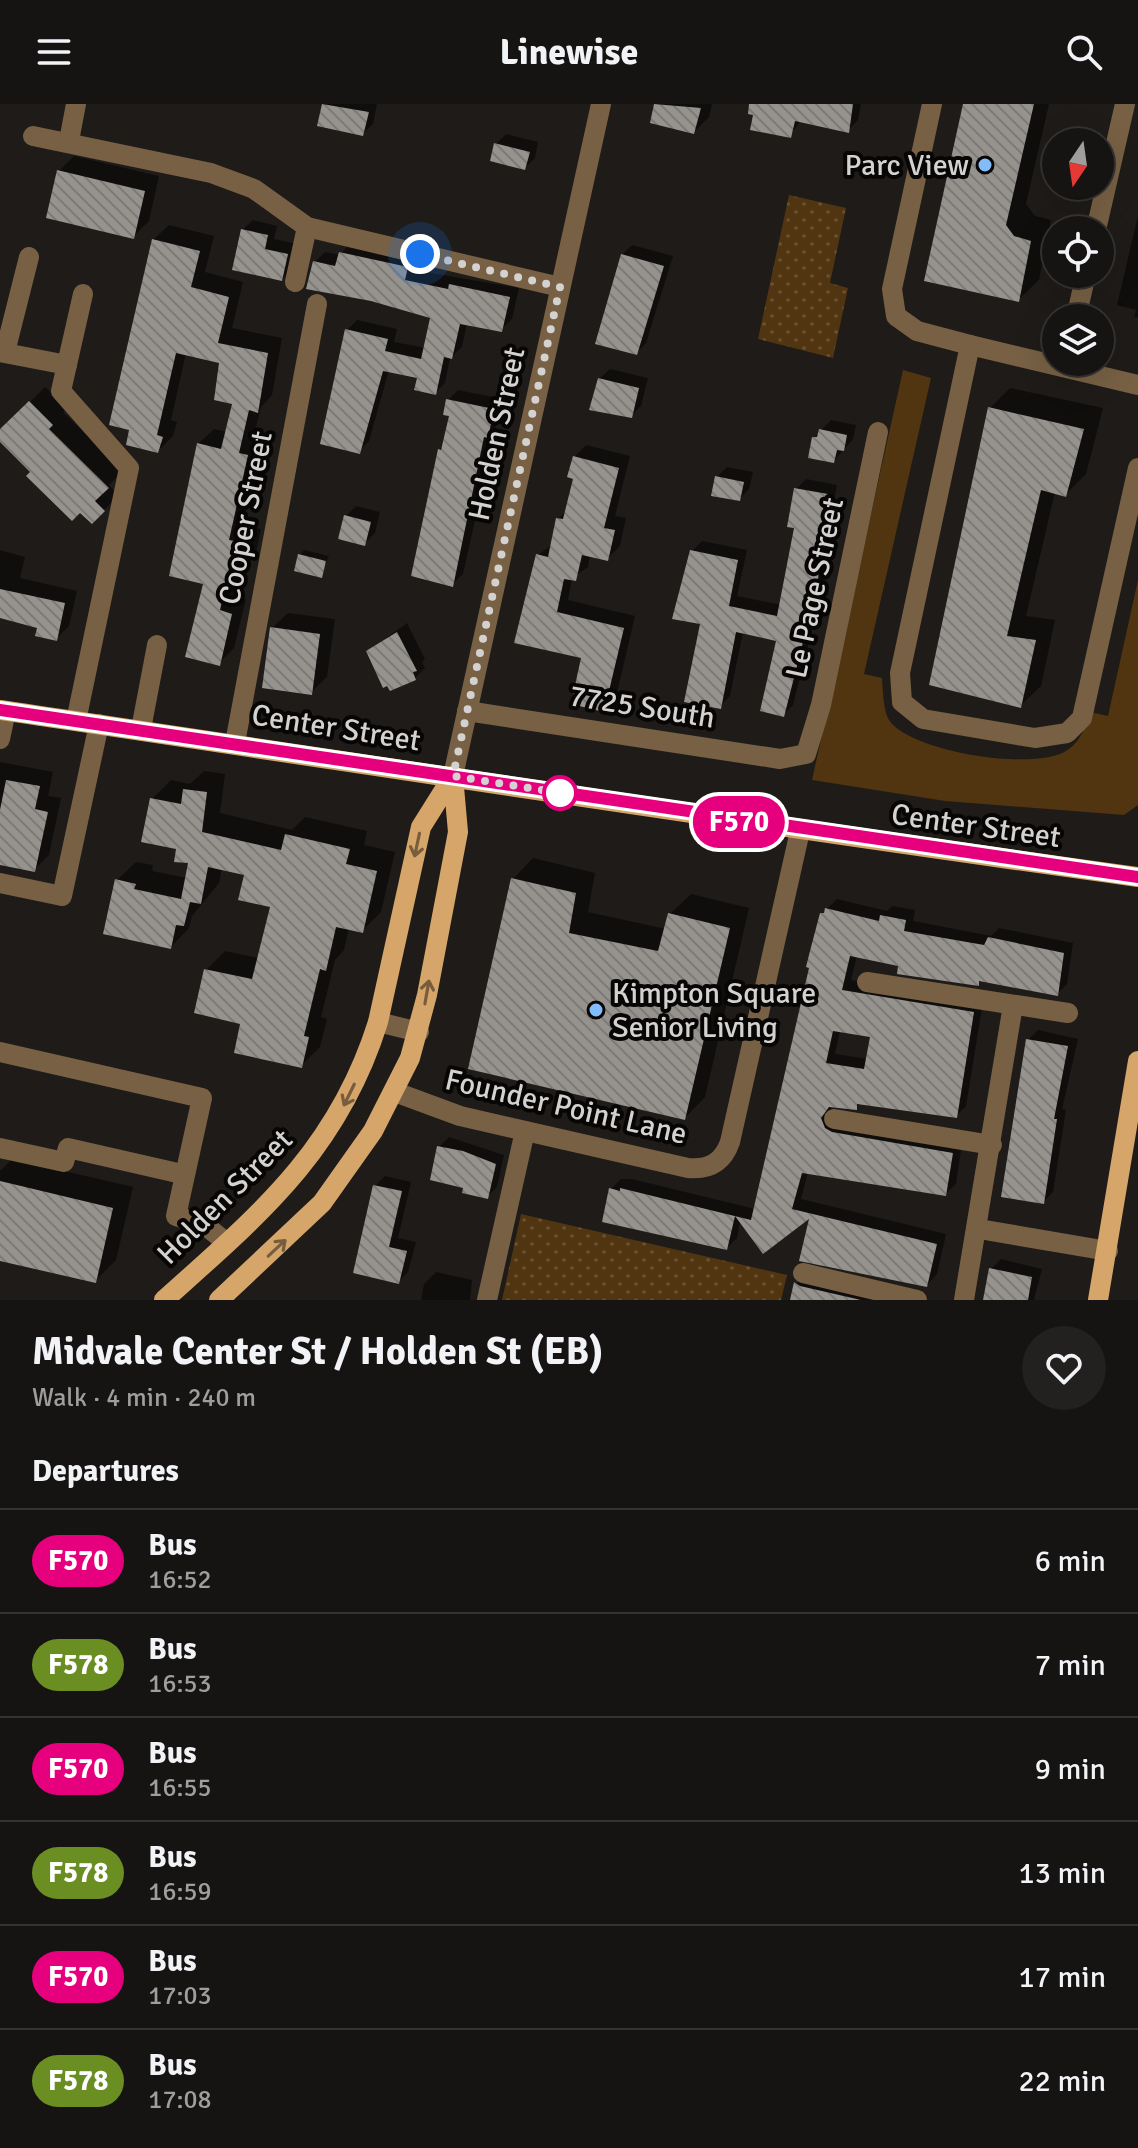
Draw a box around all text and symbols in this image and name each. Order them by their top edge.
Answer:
icon: menu [32,30,76,74]
text: Linewise [500,30,638,75]
icon: search [1062,30,1106,74]
north arrow [1042,128,1114,200]
map controls [1042,128,1114,376]
place label: Parc View [845,147,969,184]
marker: Parc View [976,156,994,174]
button: locate [1042,216,1114,288]
your location [400,234,440,274]
button: layers [1042,304,1114,376]
street label: Holden Street [461,344,533,524]
street label: Cooper Street [211,428,281,608]
street label: Le Page Street [778,494,852,682]
street label: 7725 South [567,677,717,737]
street label: Center Street [249,696,423,760]
unlabelled marker [543,776,577,810]
line badge: F570 [683,796,795,848]
street label: Center Street [889,796,1063,856]
text: F570 [709,805,769,839]
one-way arrow [409,832,424,857]
place label: Kimpton Square Senior Living [612,975,816,1046]
one-way arrow [421,980,436,1005]
marker: Kimpton Square Senior Living [587,1001,605,1019]
street label: Founder Point Lane [441,1061,691,1153]
one-way arrow [341,1083,356,1107]
street label: Holden Street [150,1122,300,1272]
one-way arrow [267,1239,287,1258]
button: heart [1022,1326,1106,1410]
text: Midvale Center St / Holden St (EB) [32,1328,603,1375]
text: Walk · 4 min · 240 m [32,1382,256,1414]
text: Departures [32,1453,179,1490]
text: Bus [148,1527,197,1564]
text: 6 min [1035,1543,1106,1580]
text: F570 [48,1544,108,1578]
text: 16:52 [148,1564,212,1596]
text: Bus [148,1631,197,1668]
text: 7 min [1035,1647,1106,1684]
text: F578 [48,1648,108,1682]
text: 16:53 [148,1668,212,1700]
text: Bus [148,1735,197,1772]
text: 9 min [1035,1751,1106,1788]
text: F570 [48,1752,108,1786]
text: 16:55 [148,1772,212,1804]
text: Bus [148,1839,197,1876]
text: 13 min [1019,1855,1106,1892]
text: F578 [48,1856,108,1890]
text: 16:59 [148,1876,212,1908]
text: Bus [148,1943,197,1980]
text: 17 min [1019,1959,1106,1996]
text: F570 [48,1960,108,1994]
text: 17:03 [148,1980,212,2012]
text: Bus [148,2047,197,2084]
text: 22 min [1019,2063,1106,2100]
text: F578 [48,2064,108,2098]
text: 17:08 [148,2084,212,2116]

